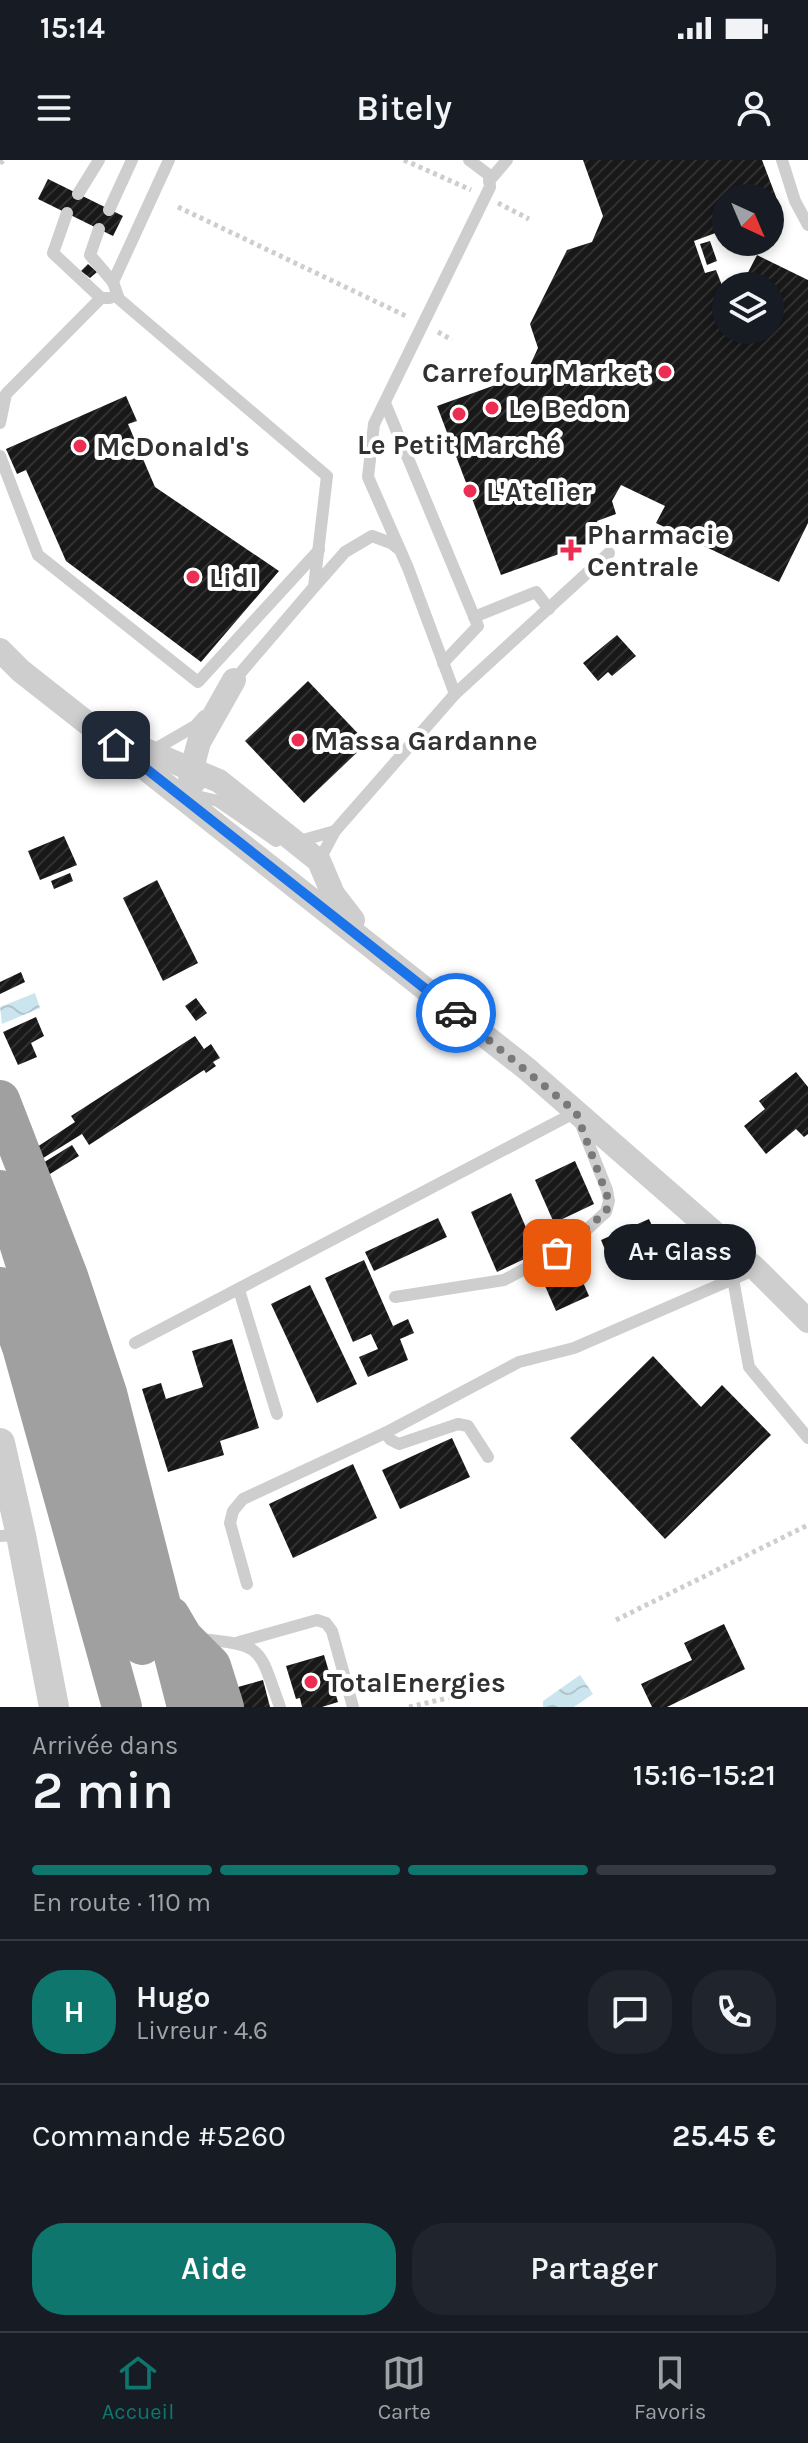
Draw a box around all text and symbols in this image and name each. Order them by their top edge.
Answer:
text: 15:14 [40,10,105,46]
icon: menu [32,86,76,130]
icon: person [732,86,776,130]
text: Bitely [356,87,452,129]
north arrow [712,184,784,256]
map controls [712,184,784,344]
button: layers [712,272,784,344]
place label: Carrefour Market [422,356,649,389]
marker: Carrefour Market [656,363,674,381]
place label: Le Bedon [508,392,627,425]
marker: Le Bedon [483,399,501,417]
marker: Le Petit Marché [450,405,468,423]
place label: Le Petit Marché [357,428,561,461]
place label: McDonald's [96,430,250,463]
marker: McDonald's [71,437,89,455]
place label: L'Atelier [486,475,592,508]
marker: L'Atelier [461,482,479,500]
place label: Pharmacie Centrale [587,518,730,583]
marker: Pharmacie Centrale [562,541,580,559]
place label: Lidl [209,561,258,594]
marker: Lidl [184,568,202,586]
pin [82,711,150,779]
icon: home [94,723,138,767]
place label: Massa Gardanne [314,724,538,757]
marker: Massa Gardanne [289,731,307,749]
courier [416,973,496,1053]
icon: car [434,991,478,1035]
pin [523,1219,591,1287]
callout: A+ Glass [605,1225,757,1281]
icon: bag [535,1231,579,1275]
text: A+ Glass [628,1236,732,1267]
place label: TotalEnergies [327,1666,506,1699]
marker: TotalEnergies [302,1673,320,1691]
text: Arrivée dans [32,1730,179,1761]
text: 15:16–15:21 [633,1757,776,1793]
text: 2 min [32,1760,174,1821]
text: En route · 110 m [32,1887,211,1918]
button: chat [588,1970,672,2054]
button: phone [692,1970,776,2054]
text: Hugo [136,1979,210,2015]
text: H [63,1994,85,2030]
text: Livreur · 4.6 [136,2015,268,2046]
text: Commande #5260 [32,2118,286,2154]
text: 25.45 € [672,2118,776,2154]
button: Aide [32,2223,396,2315]
button: Partager [412,2223,776,2315]
tab: Accueil [102,2351,174,2425]
tab: Carte [378,2351,431,2425]
tab: Favoris [634,2351,706,2425]

